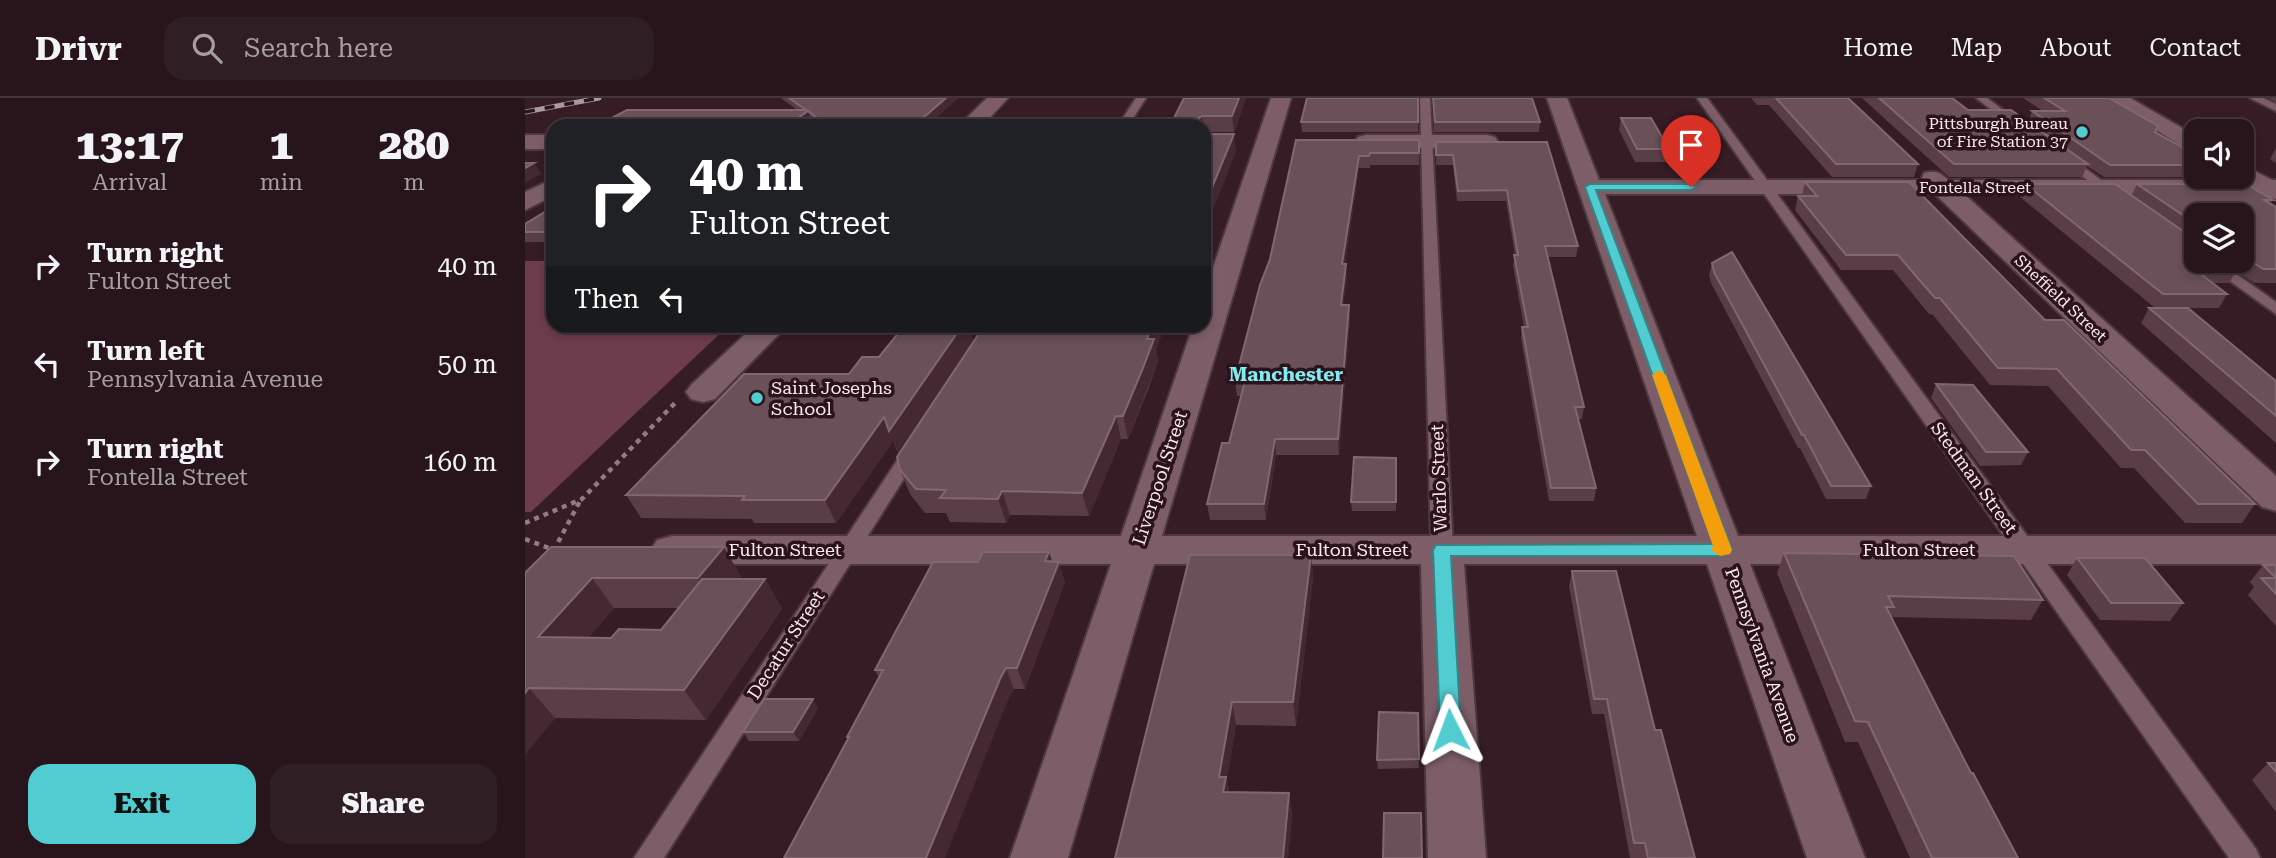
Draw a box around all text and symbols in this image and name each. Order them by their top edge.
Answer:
search box [164,17,654,80]
text: Drivr [35,29,122,68]
icon: search [188,29,226,67]
text: Search here [244,33,393,63]
text: Home [1843,34,1913,62]
text: Map [1951,34,2002,62]
text: About [2040,34,2111,62]
text: Contact [2149,34,2241,62]
place label: Pittsburgh Bureau of Fire Station 37 [1929,114,2068,151]
pin [1661,115,1721,187]
map controls [2184,119,2254,273]
button: sound [2184,119,2254,189]
text: 13:17 [76,120,184,169]
text: 1 [269,120,293,169]
text: 280 [379,120,449,169]
marker: Pittsburgh Bureau of Fire Station 37 [2074,124,2090,140]
icon: arrive [1672,126,1710,164]
text: 40 m [689,145,804,202]
icon: right [574,147,665,238]
text: Arrival [92,169,167,196]
text: min [260,169,303,196]
text: m [403,169,424,196]
street label: Fontella Street [1919,178,2031,197]
button: layers [2184,203,2254,273]
text: Fulton Street [689,204,890,242]
text: Turn right [87,238,223,268]
icon: right [28,247,66,285]
text: 40 m [438,251,497,281]
street label: Sheffield Street [2011,251,2111,346]
text: Fulton Street [87,268,231,295]
icon: left [653,280,691,318]
text: Then [574,284,639,314]
text: Turn left [87,336,205,366]
icon: left [28,345,66,383]
text: 50 m [438,349,497,379]
district label: Manchester [1229,363,1343,386]
text: Pennsylvania Avenue [87,366,323,393]
place label: Saint Josephs School [771,377,892,419]
marker: Saint Josephs School [749,390,765,406]
street label: Liverpool Street [1128,408,1191,548]
street label: Stedman Street [1927,418,2022,538]
street label: Warlo Street [1426,424,1451,532]
text: Turn right [87,434,223,464]
icon: right [28,443,66,481]
text: 160 m [423,447,497,477]
text: Fontella Street [87,464,248,491]
street label: Fulton Street [729,539,842,560]
street label: Fulton Street [1296,539,1409,560]
street label: Fulton Street [1863,539,1976,560]
street label: Pennsylvania Avenue [1721,564,1804,745]
street label: Decatur Street [743,586,829,703]
position arrow [1413,693,1487,767]
button: Exit [28,764,256,844]
button: Share [270,764,497,844]

